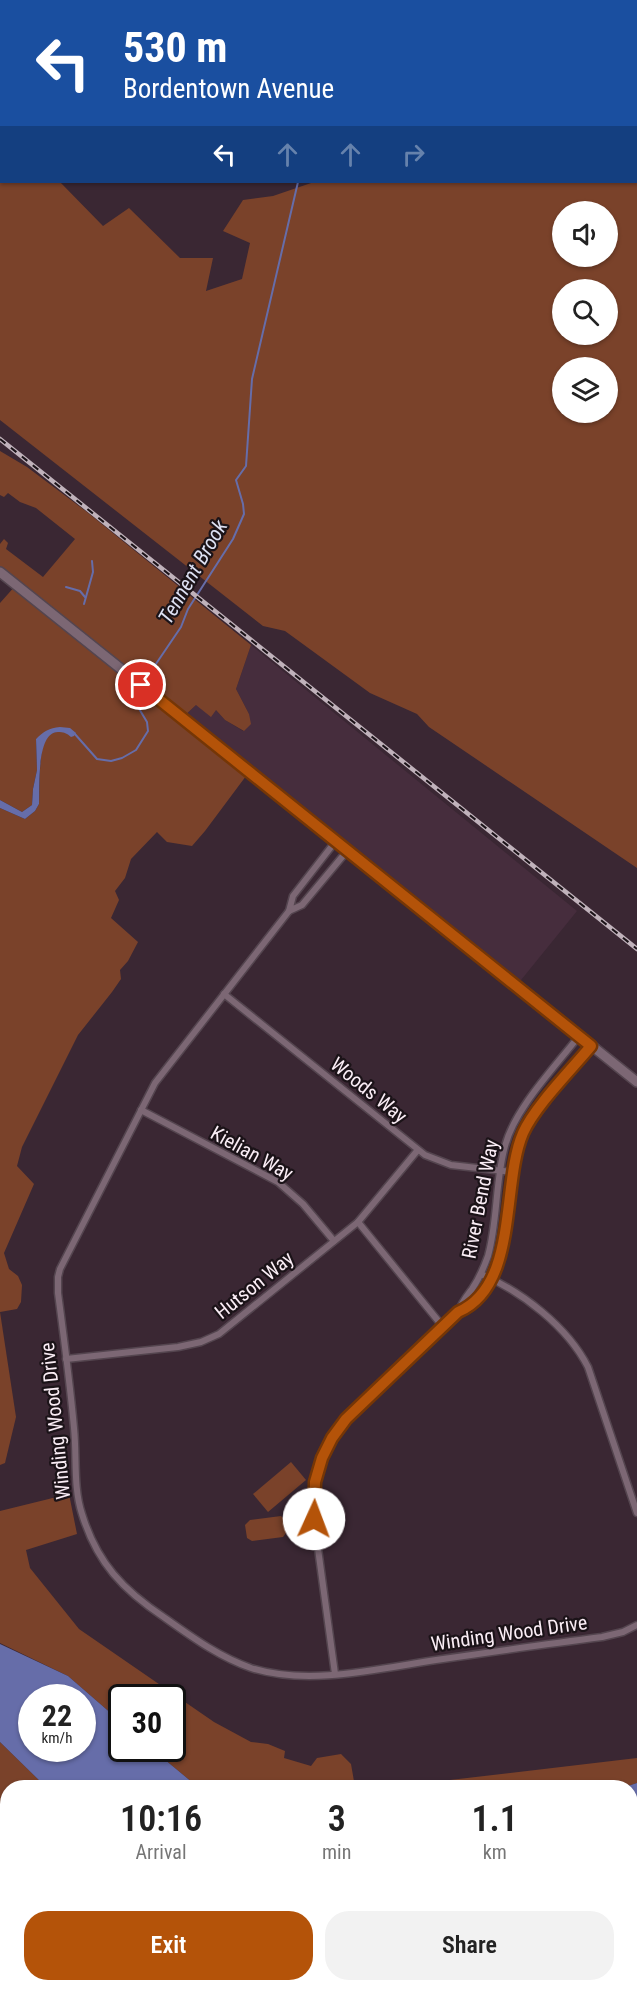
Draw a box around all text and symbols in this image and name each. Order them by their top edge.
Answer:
text: 530 m [123,23,228,72]
icon: left [24,24,102,102]
text: Bordentown Avenue [123,73,334,105]
icon: left [208,138,241,171]
icon: ahead [271,138,304,171]
icon: ahead [334,138,367,171]
icon: right [397,138,430,171]
map controls [552,201,618,423]
button: sound [552,201,618,267]
button: search [552,279,618,345]
button: layers [552,357,618,423]
water label: Tennent Brook [154,515,233,628]
pin [115,659,166,710]
icon: arrive [124,668,157,701]
street label: Woods Way [326,1052,412,1128]
street label: Kielian Way [207,1121,297,1185]
street label: River Bend Way [457,1137,503,1261]
street label: Hutson Way [210,1246,298,1324]
street label: Winding Wood Drive [35,1341,75,1501]
position arrow [282,1487,346,1551]
street label: Winding Wood Drive [429,1610,589,1656]
speed limit sign: 30 [108,1684,186,1762]
text: 22 [42,1698,72,1733]
text: km/h [42,1729,72,1747]
text: 10:16 [120,1798,202,1840]
text: 3 [328,1798,346,1840]
text: 1.1 [471,1798,518,1840]
text: Arrival [136,1840,186,1864]
text: min [322,1840,351,1864]
text: km [483,1840,507,1864]
button: Exit [24,1911,313,1980]
button: Share [325,1911,614,1980]

